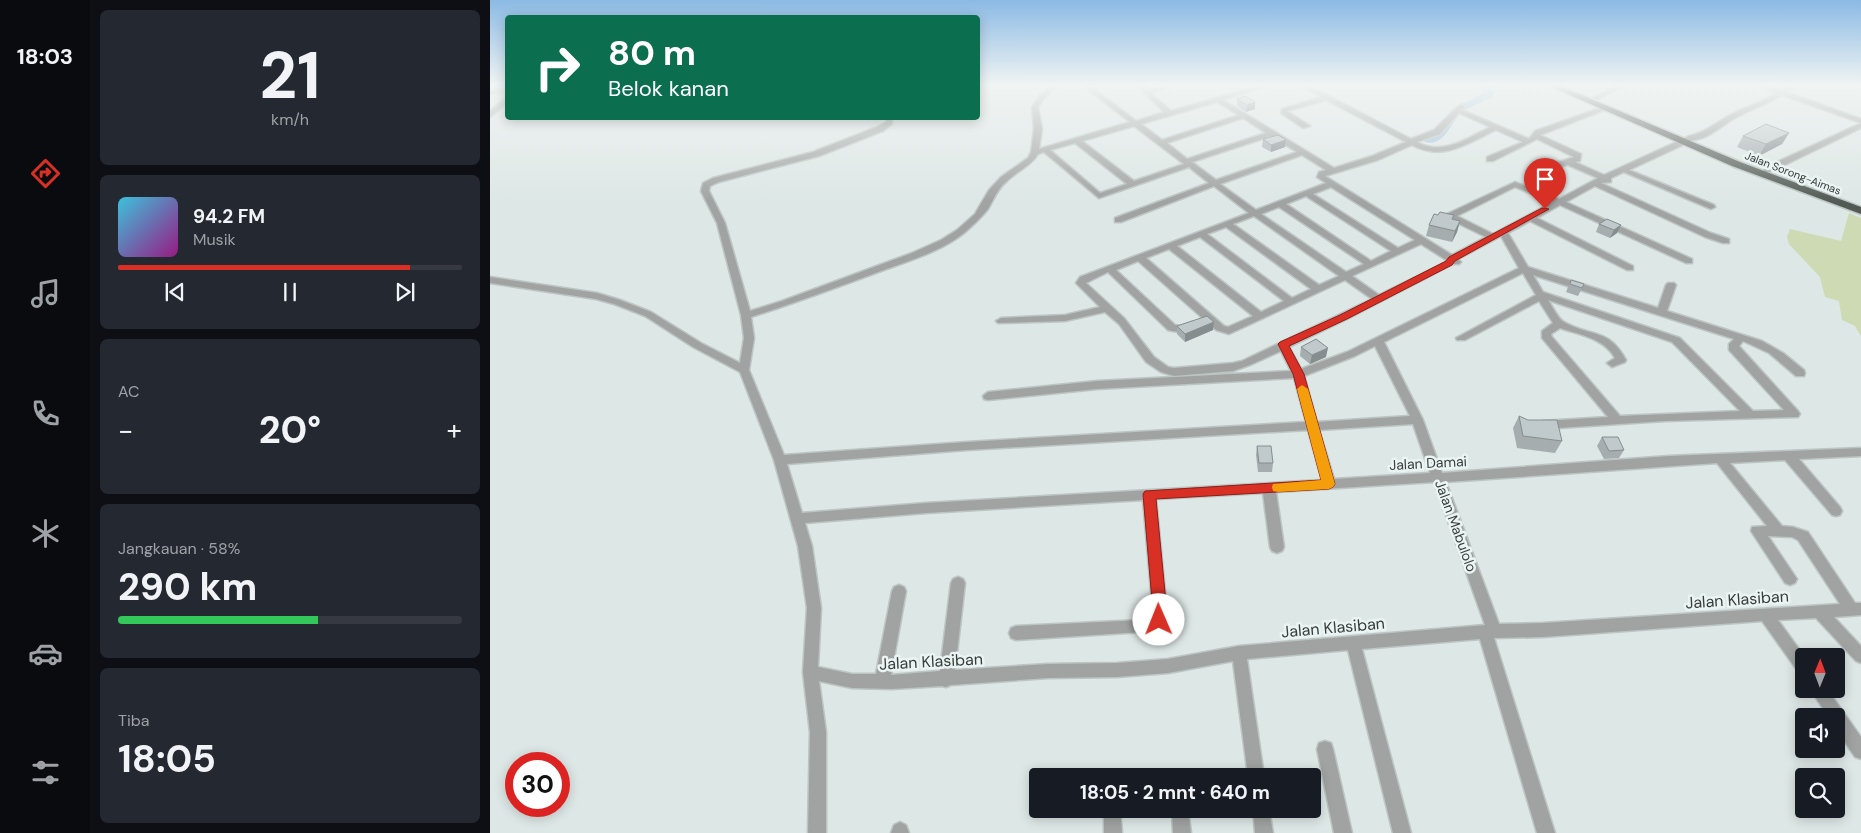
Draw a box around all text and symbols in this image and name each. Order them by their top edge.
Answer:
text: 80 m [608,30,696,76]
text: 21 [259,34,321,118]
icon: right [525,35,590,100]
text: 18:03 [17,42,73,71]
text: Belok kanan [608,74,729,103]
text: km/h [271,109,309,130]
street label: Jalan Sorong-Aimas [1743,148,1843,198]
icon: directions [28,156,63,191]
pin [1524,158,1566,209]
icon: arrive [1531,165,1559,193]
text: 94.2 FM [193,204,265,229]
text: Musik [193,229,236,250]
icon: music [28,276,63,311]
icon: previous [161,278,189,306]
icon: pause [276,278,304,306]
icon: next [391,278,419,306]
text: AC [118,381,139,402]
icon: phone [28,396,63,431]
text: 20° [259,405,321,455]
text: − [118,412,133,449]
text: + [447,412,462,449]
street label: Jalan Damai [1389,452,1467,474]
street label: Jalan Mabulolo [1431,478,1481,574]
icon: climate [28,516,63,551]
text: Jangkauan · 58% [118,538,240,559]
text: 290 km [118,562,257,612]
street label: Jalan Klasiban [1685,585,1790,614]
position arrow [1132,593,1184,645]
street label: Jalan Klasiban [1280,613,1386,642]
icon: car [28,636,63,671]
street label: Jalan Klasiban [879,648,983,675]
north arrow [1795,648,1845,698]
map controls [1795,648,1845,818]
button: sound [1795,708,1845,758]
text: Tiba [118,710,150,731]
text: 18:05 [118,734,216,784]
speed limit sign: 30 [505,752,570,817]
icon: filters [28,755,63,790]
button: search [1795,768,1845,818]
text: 18:05 · 2 mnt · 640 m [1080,780,1270,805]

